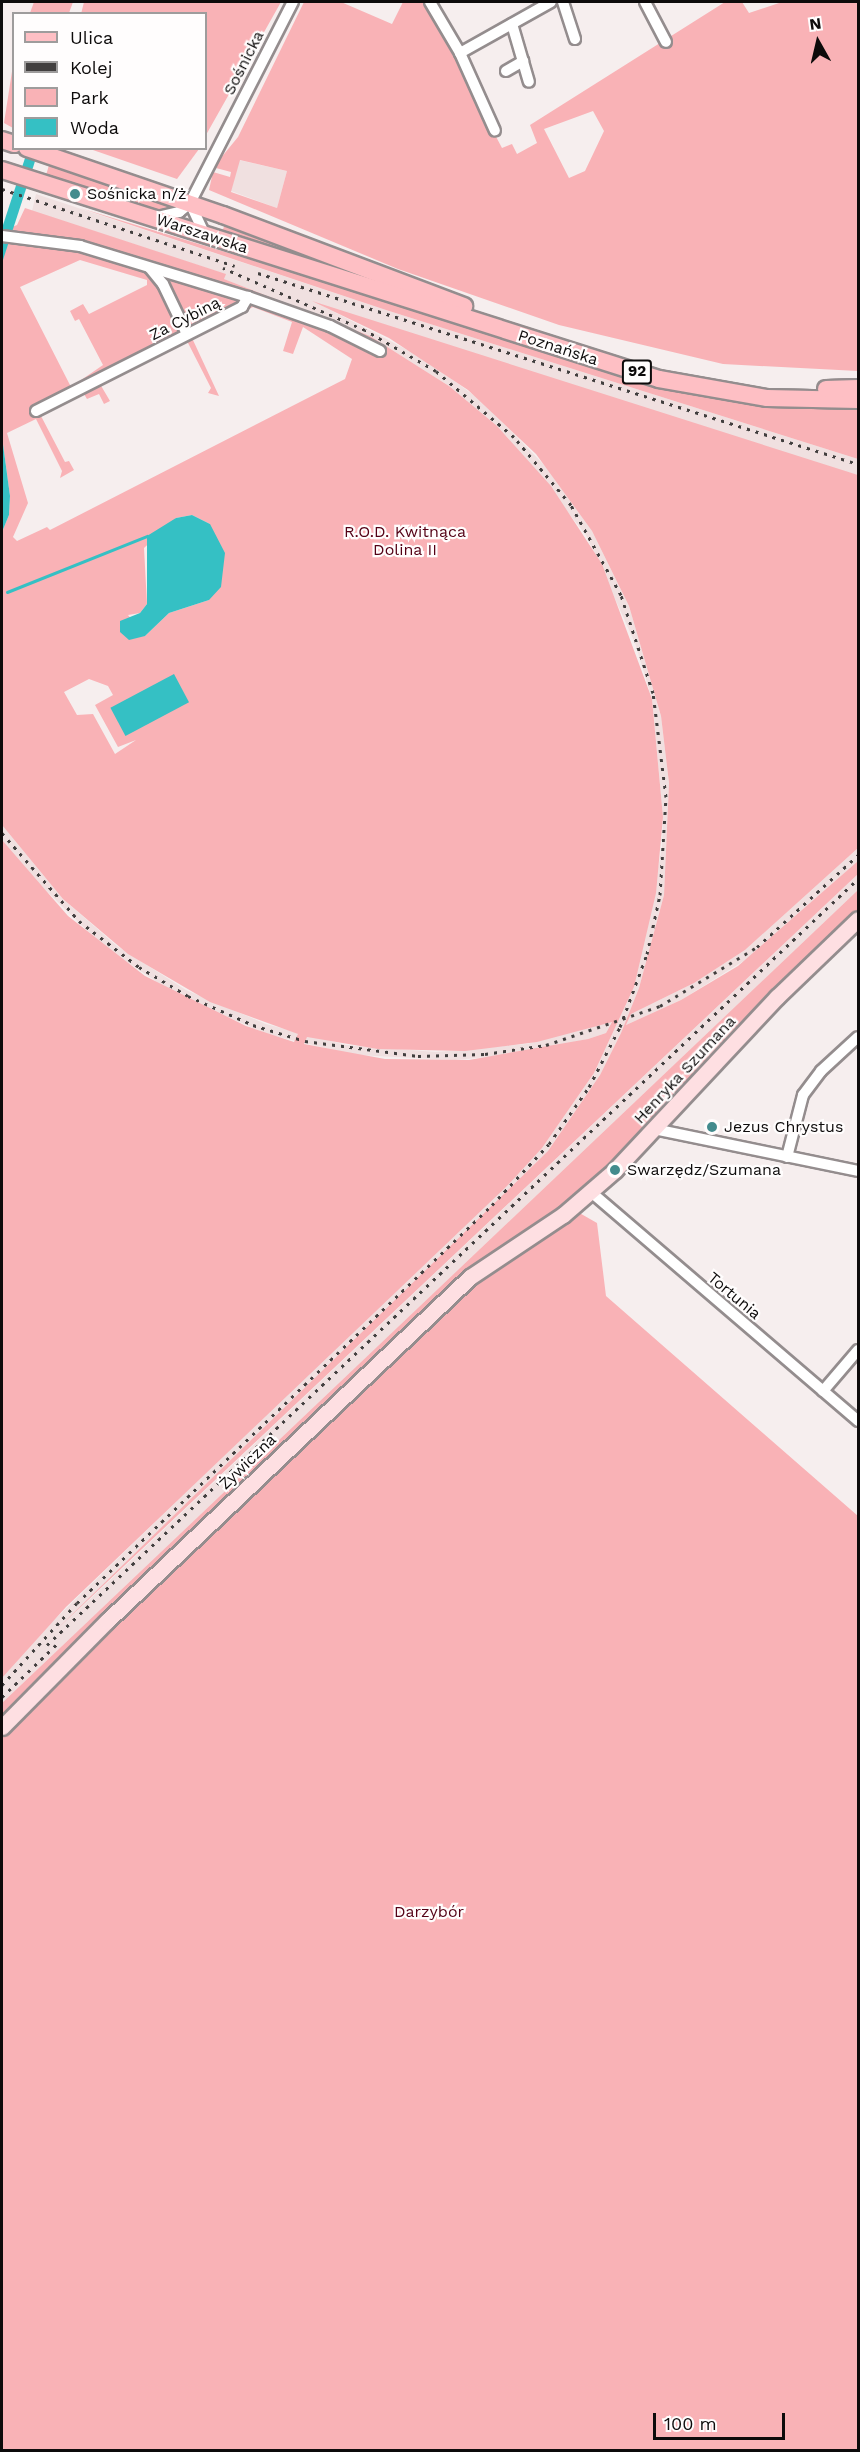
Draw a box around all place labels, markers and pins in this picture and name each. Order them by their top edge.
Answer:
place label: Sośnicka n/ż [87,184,187,204]
marker: Sośnicka n/ż [68,187,82,201]
place label: Jezus Chrystus [724,1117,843,1137]
marker: Jezus Chrystus [705,1120,719,1134]
place label: Swarzędz/Szumana [627,1160,781,1180]
marker: Swarzędz/Szumana [608,1163,622,1177]

